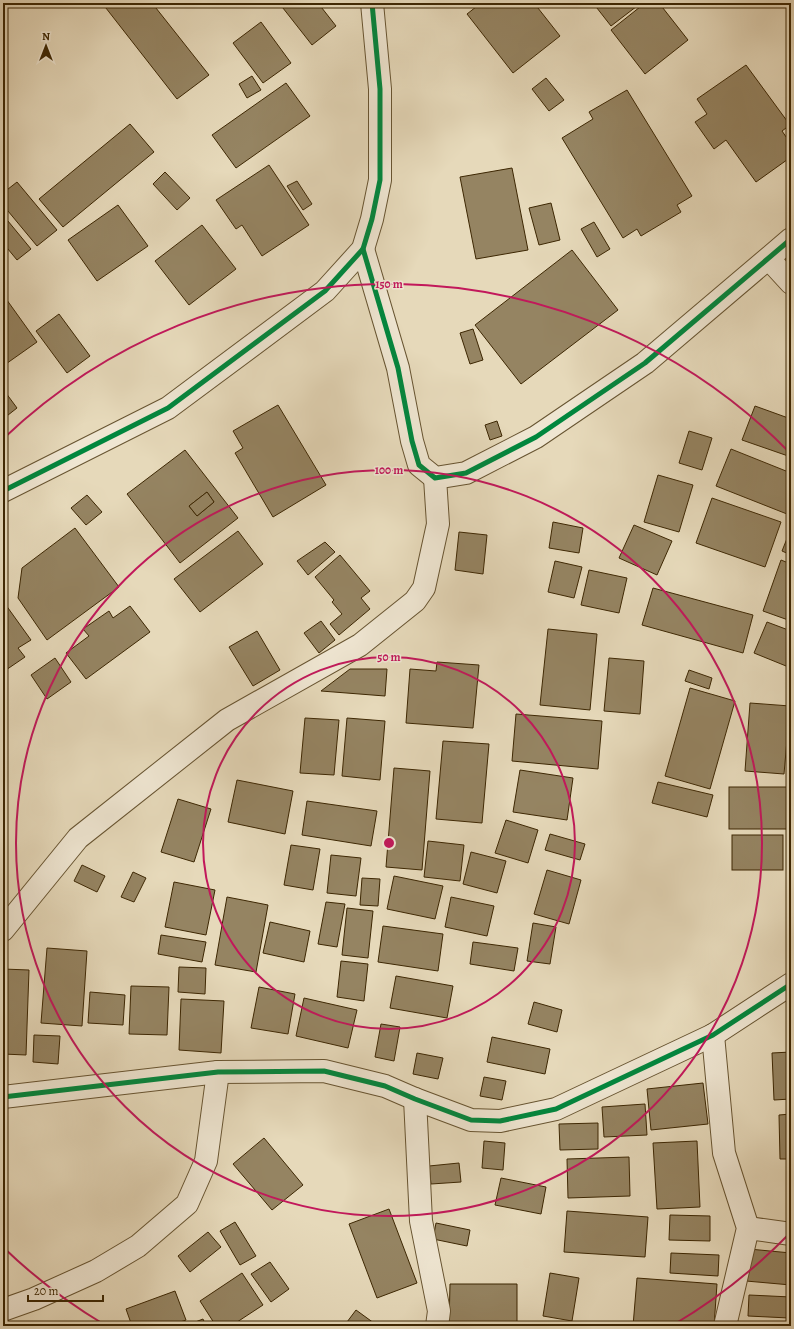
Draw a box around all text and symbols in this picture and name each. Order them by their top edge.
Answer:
north arrow [26,26,66,66]
text: N [42,29,50,44]
text: 150 m [375,276,403,292]
text: 100 m [375,462,403,478]
text: 50 m [377,649,401,665]
centre of rings [382,836,396,850]
scale bar [28,1277,103,1303]
text: 20 m [34,1283,58,1299]

